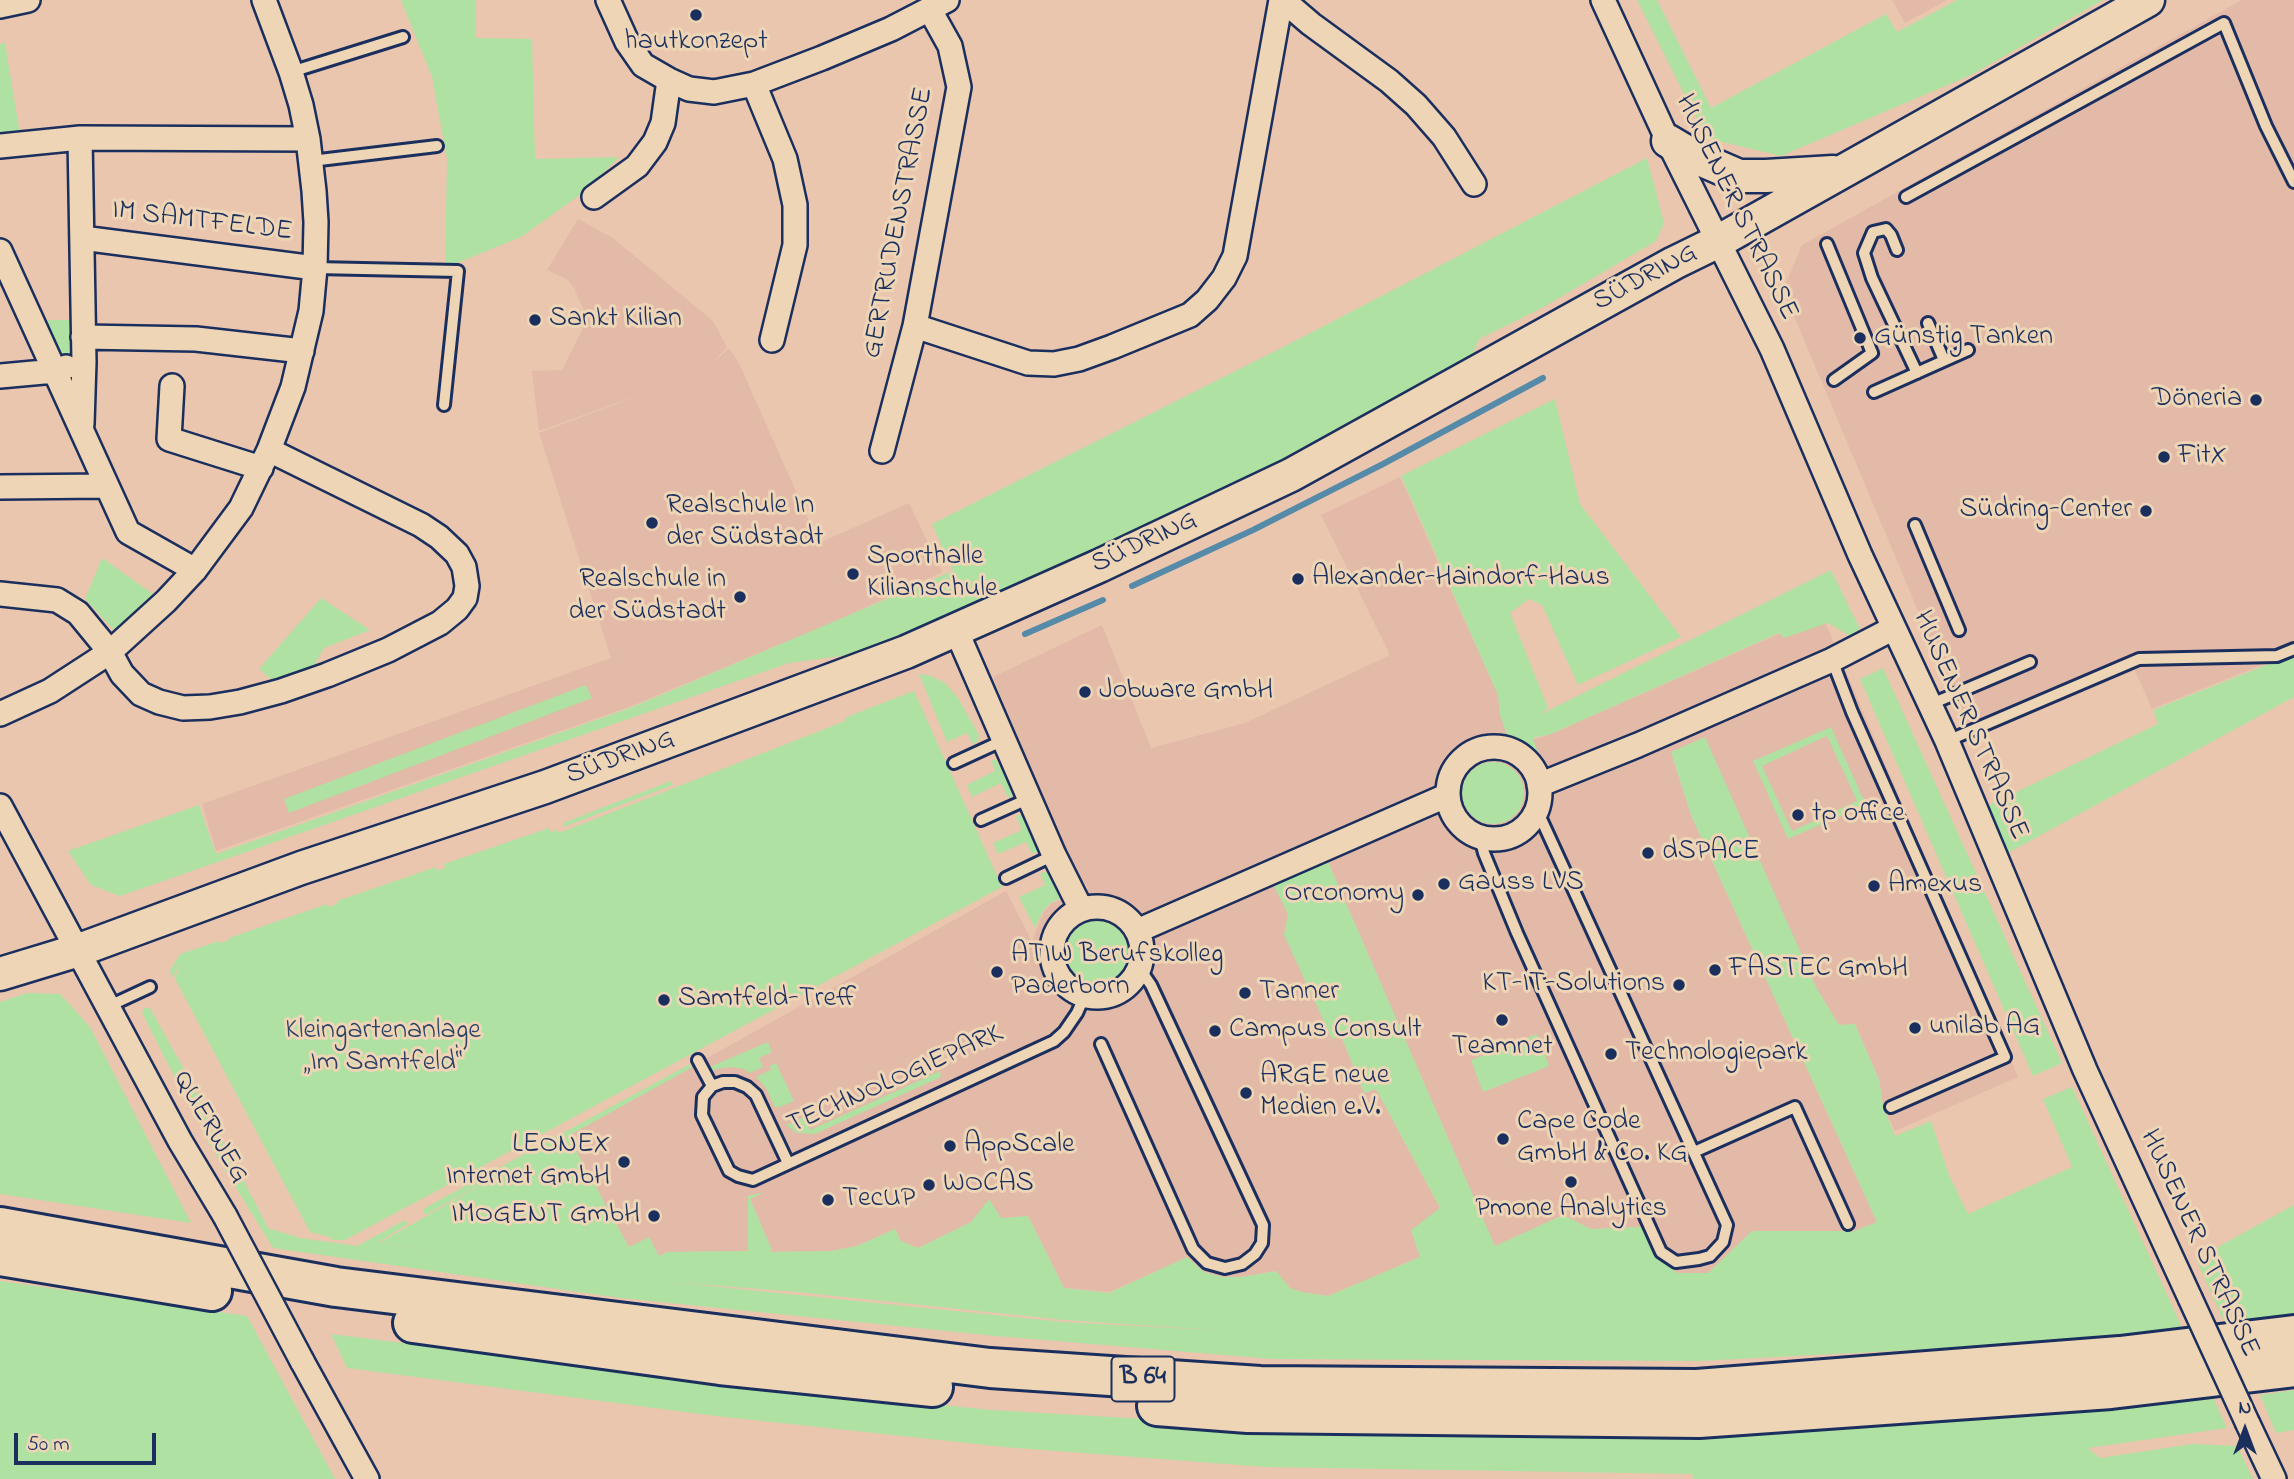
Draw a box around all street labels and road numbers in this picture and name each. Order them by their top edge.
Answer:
street label: GERTRUDENSTRASSE [857,85,943,361]
street label: HUSENER STRASSE [1666,90,1804,326]
street label: IM SAMTFELDE [110,195,294,251]
street label: SÜDRING [1588,238,1704,320]
street label: SÜDRING [1087,505,1203,583]
street label: HUSENER STRASSE [1903,606,2035,846]
street label: SÜDRING [562,724,680,794]
street label: TECHNOLOGIEPARK [783,1018,1009,1144]
street label: QUERWEG [163,1066,255,1190]
street label: HUSENER STRASSE [2131,1125,2265,1363]
road number: B 64 [1112,1356,1174,1402]

